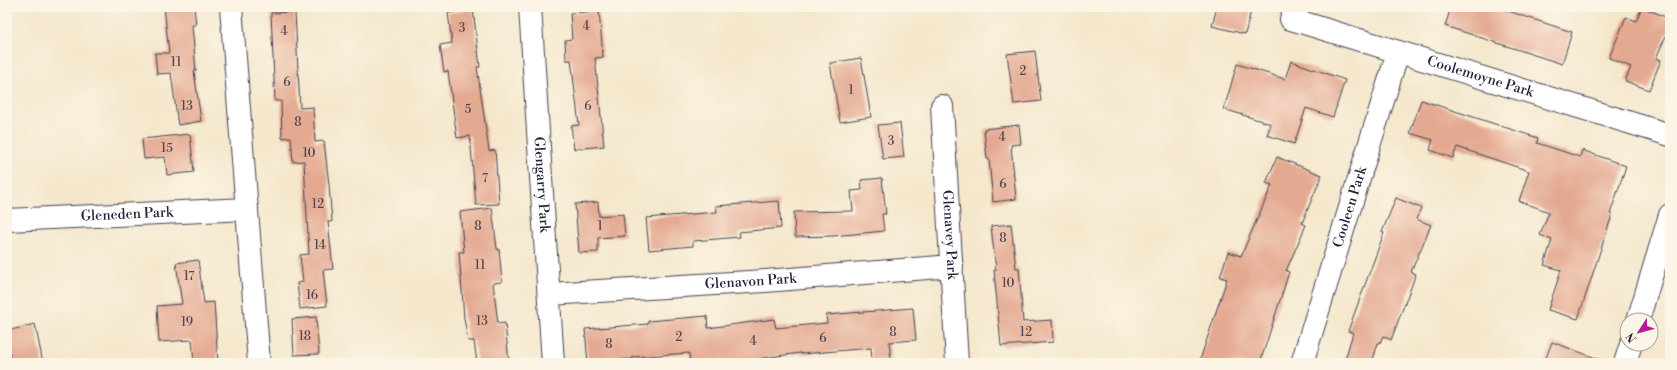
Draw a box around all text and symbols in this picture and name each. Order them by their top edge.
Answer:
house number: 4 [582,19,590,34]
house number: 3 [459,21,466,36]
house number: 4 [280,24,288,39]
street label: Coolemoyne Park [1425,52,1537,102]
house number: 11 [171,55,182,70]
house number: 2 [1020,64,1027,79]
house number: 6 [283,75,291,90]
house number: 1 [848,83,854,98]
house number: 13 [181,99,193,114]
house number: 6 [584,99,592,114]
house number: 5 [465,102,472,117]
house number: 8 [294,115,302,130]
house number: 4 [998,130,1006,145]
house number: 3 [888,134,895,149]
street label: Glengarry Park [529,136,554,234]
house number: 15 [161,141,173,156]
house number: 10 [303,146,315,161]
street label: Cooleen Park [1329,164,1371,250]
house number: 7 [482,171,488,186]
house number: 6 [999,177,1007,192]
street label: Glenavey Park [938,190,961,281]
house number: 12 [312,197,324,212]
street label: Gleneden Park [80,203,174,226]
house number: 8 [474,219,482,234]
house number: 1 [597,219,603,234]
house number: 8 [999,231,1007,246]
house number: 14 [314,238,326,253]
house number: 11 [475,258,486,273]
house number: 17 [184,269,194,284]
street label: Glenavon Park [704,269,798,294]
house number: 10 [1002,276,1014,291]
house number: 16 [306,288,318,303]
north arrow [1619,312,1659,352]
house number: 13 [476,314,488,329]
house number: 19 [181,315,193,330]
house number: 8 [889,325,897,340]
house number: 12 [1020,325,1032,340]
house number: 18 [299,329,311,344]
text: N [1623,329,1640,345]
house number: 2 [676,330,683,345]
house number: 6 [819,331,827,346]
house number: 4 [749,334,757,349]
house number: 8 [605,337,613,352]

